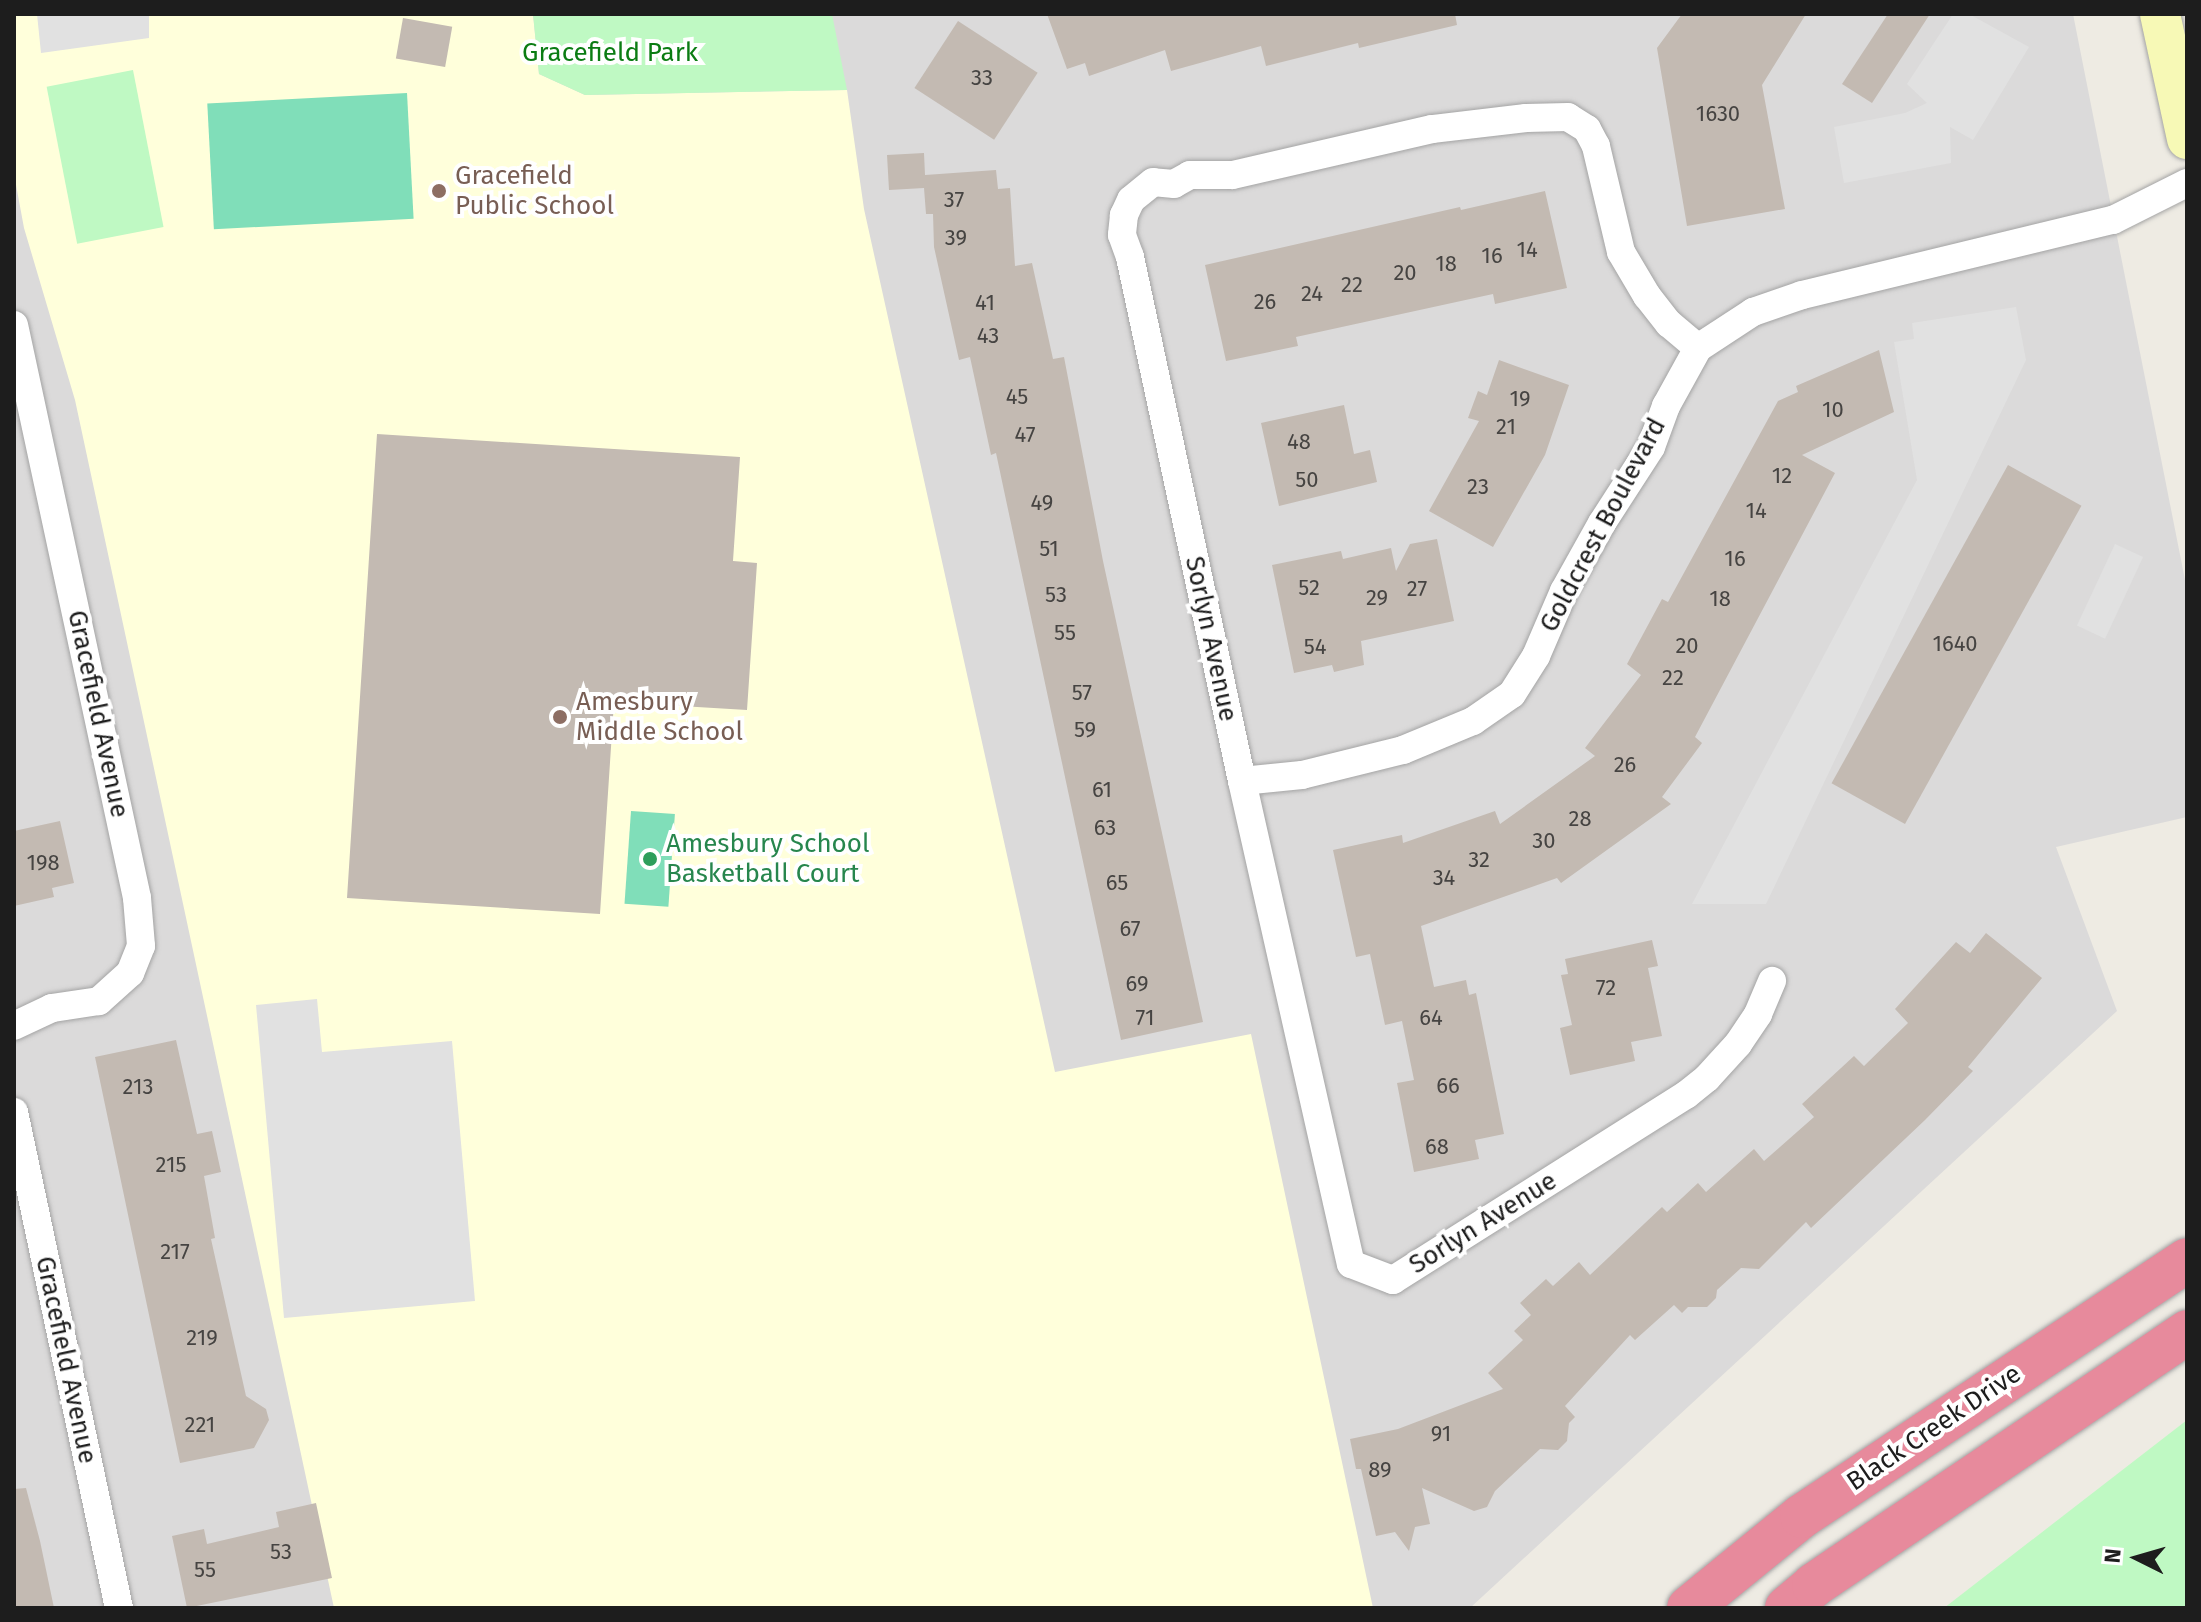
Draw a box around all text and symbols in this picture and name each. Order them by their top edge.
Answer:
park label: Gracefield Park [522,37,698,69]
house number: 33 [971,65,993,91]
house number: 1630 [1696,101,1740,127]
place label: Gracefield Public School [455,160,614,222]
marker: Gracefield Public School [430,182,448,200]
house number: 37 [944,187,964,213]
house number: 39 [945,225,967,251]
house number: 14 [1516,237,1538,263]
house number: 16 [1481,243,1503,269]
house number: 18 [1435,251,1457,277]
house number: 20 [1393,260,1417,286]
house number: 22 [1341,272,1363,298]
house number: 24 [1301,281,1323,307]
house number: 26 [1254,289,1276,315]
house number: 41 [975,290,995,316]
house number: 43 [977,323,999,349]
house number: 45 [1006,384,1028,410]
house number: 19 [1509,386,1531,412]
house number: 10 [1822,397,1844,423]
street label: Goldcrest Boulevard [1533,413,1673,637]
house number: 21 [1496,414,1516,440]
house number: 47 [1015,422,1035,448]
house number: 48 [1287,429,1311,455]
house number: 12 [1772,463,1792,489]
house number: 50 [1295,467,1319,493]
house number: 23 [1467,474,1489,500]
house number: 49 [1031,490,1053,516]
house number: 14 [1745,498,1767,524]
house number: 51 [1039,536,1059,562]
house number: 16 [1724,546,1746,572]
street label: Sorlyn Avenue [1178,554,1244,724]
house number: 52 [1298,575,1320,601]
house number: 27 [1407,576,1427,602]
house number: 53 [1045,582,1067,608]
house number: 29 [1366,585,1388,611]
house number: 18 [1709,586,1731,612]
street label: Gracefield Avenue [61,608,135,820]
house number: 55 [1054,620,1076,646]
house number: 1640 [1932,631,1978,657]
house number: 20 [1675,633,1699,659]
house number: 54 [1304,634,1326,660]
house number: 22 [1662,665,1684,691]
house number: 57 [1072,680,1092,706]
place label: Amesbury Middle School [576,686,743,748]
marker: Amesbury Middle School [551,708,569,726]
house number: 59 [1074,717,1096,743]
house number: 26 [1614,752,1636,778]
house number: 61 [1092,777,1112,803]
house number: 28 [1568,806,1592,832]
house number: 63 [1094,815,1116,841]
place label: Amesbury School Basketball Court [666,828,870,890]
house number: 30 [1532,828,1556,854]
house number: 32 [1468,847,1490,873]
house number: 198 [26,850,60,876]
marker: Amesbury School Basketball Court [641,850,659,868]
house number: 34 [1433,865,1455,891]
house number: 65 [1106,870,1128,896]
house number: 67 [1120,916,1140,942]
house number: 69 [1126,971,1148,997]
house number: 72 [1596,975,1616,1001]
house number: 71 [1136,1005,1154,1031]
house number: 64 [1419,1005,1443,1031]
house number: 66 [1436,1073,1460,1099]
house number: 213 [123,1074,153,1100]
house number: 68 [1425,1134,1449,1160]
house number: 215 [156,1152,186,1178]
street label: Sorlyn Avenue [1404,1165,1562,1281]
house number: 217 [160,1239,190,1265]
street label: Gracefield Avenue [29,1254,103,1466]
house number: 219 [186,1325,218,1351]
street label: Black Creek Drive [1841,1358,2027,1498]
house number: 221 [185,1412,215,1438]
house number: 91 [1431,1421,1451,1447]
house number: 89 [1368,1457,1392,1483]
north arrow [2097,1518,2177,1598]
house number: 53 [270,1539,292,1565]
text: N [2099,1547,2127,1564]
house number: 55 [194,1557,216,1583]

